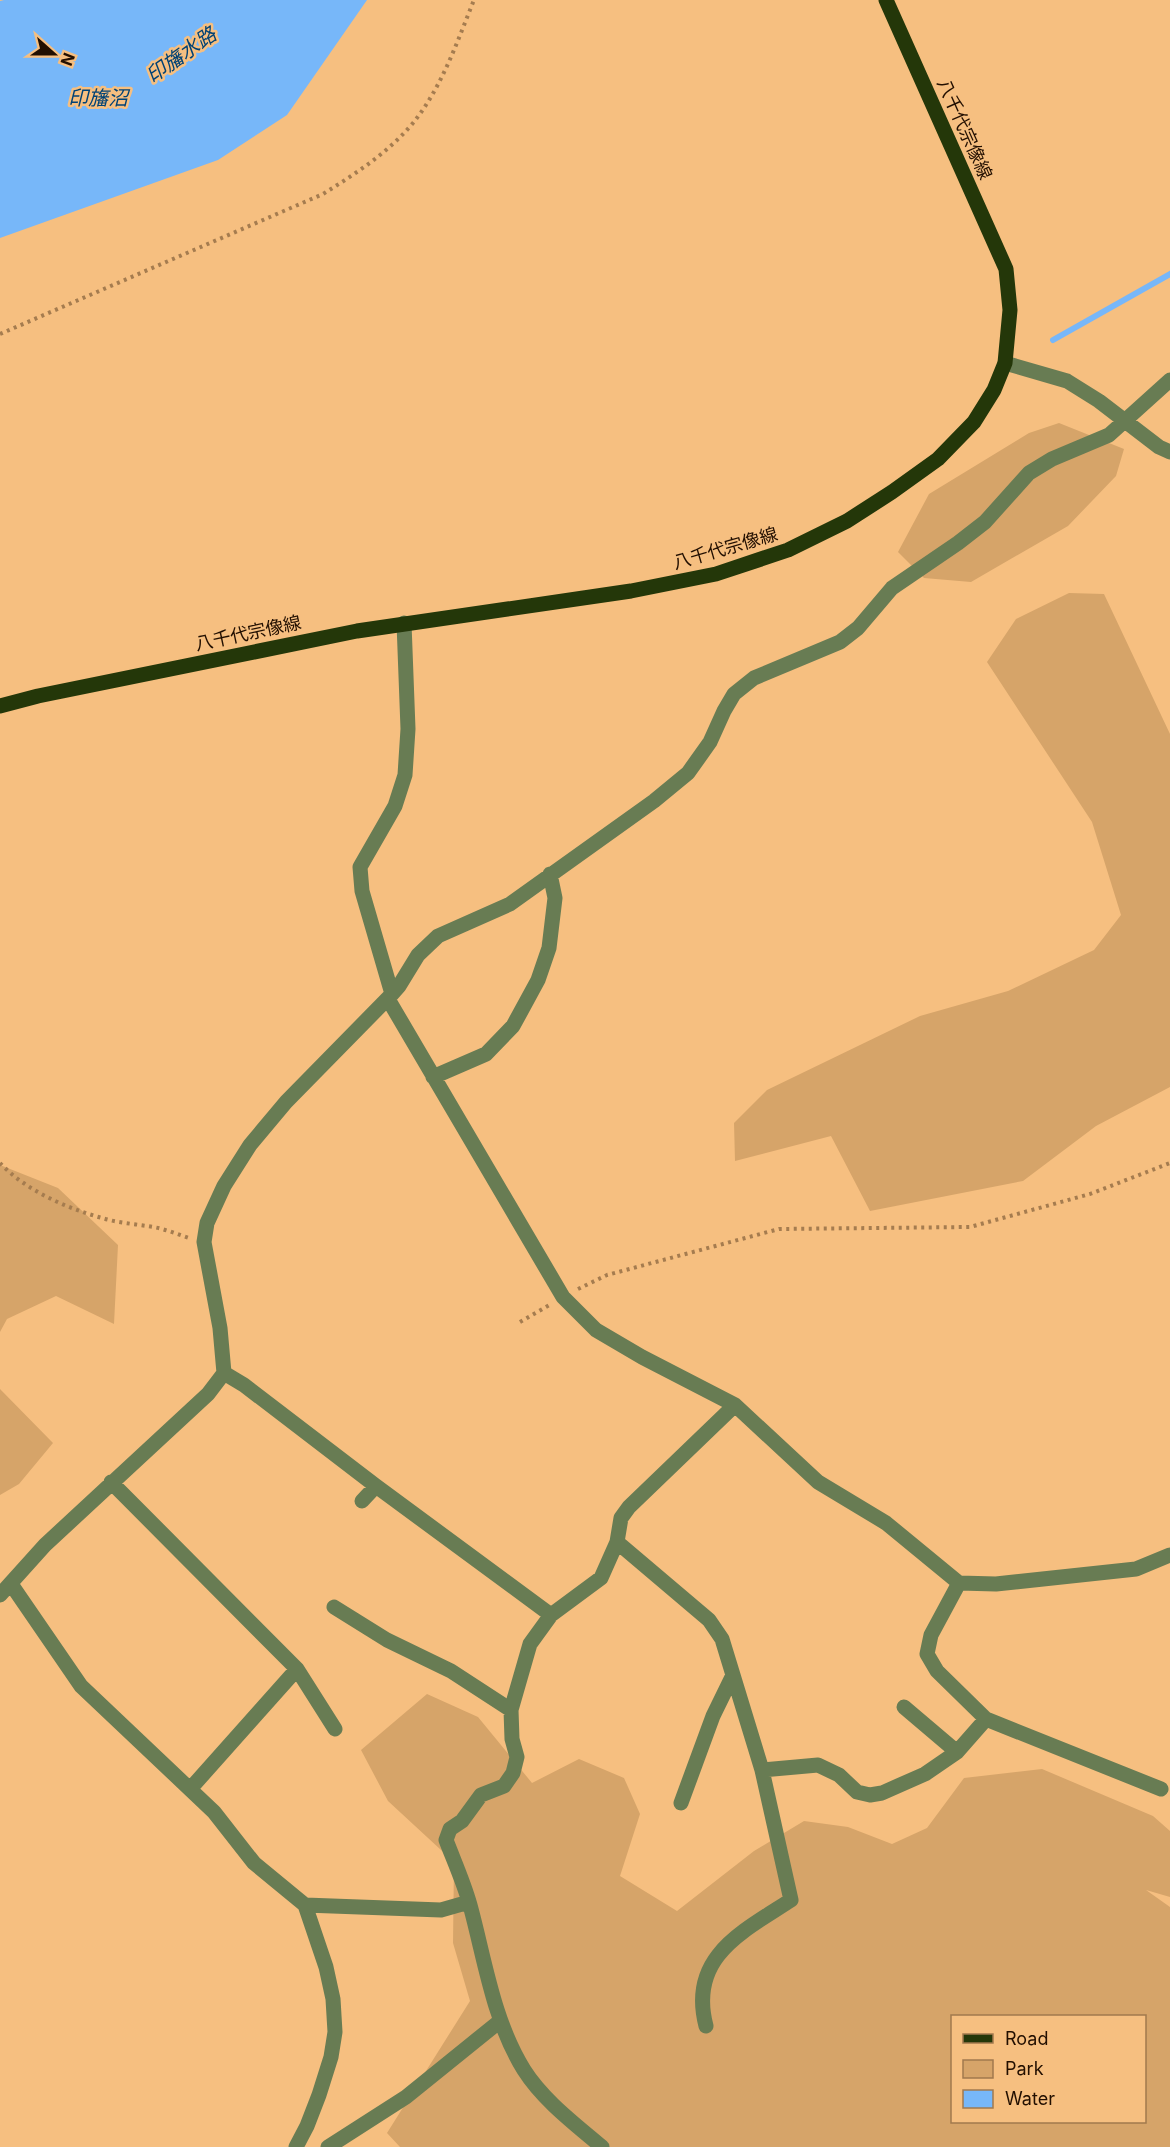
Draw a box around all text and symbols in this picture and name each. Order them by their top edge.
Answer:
water label: 印旛水路 [141,21,222,88]
north arrow [24,24,84,84]
text: N [56,50,80,69]
street label: 八千代宗像線 [933,75,997,183]
water label: 印旛沼 [68,86,131,110]
street label: 八千代宗像線 [670,523,780,573]
street label: 八千代宗像線 [193,612,303,654]
legend [951,2015,1146,2123]
text: Road [1005,2028,1048,2049]
text: Park [1005,2058,1044,2079]
text: Water [1005,2088,1055,2109]

